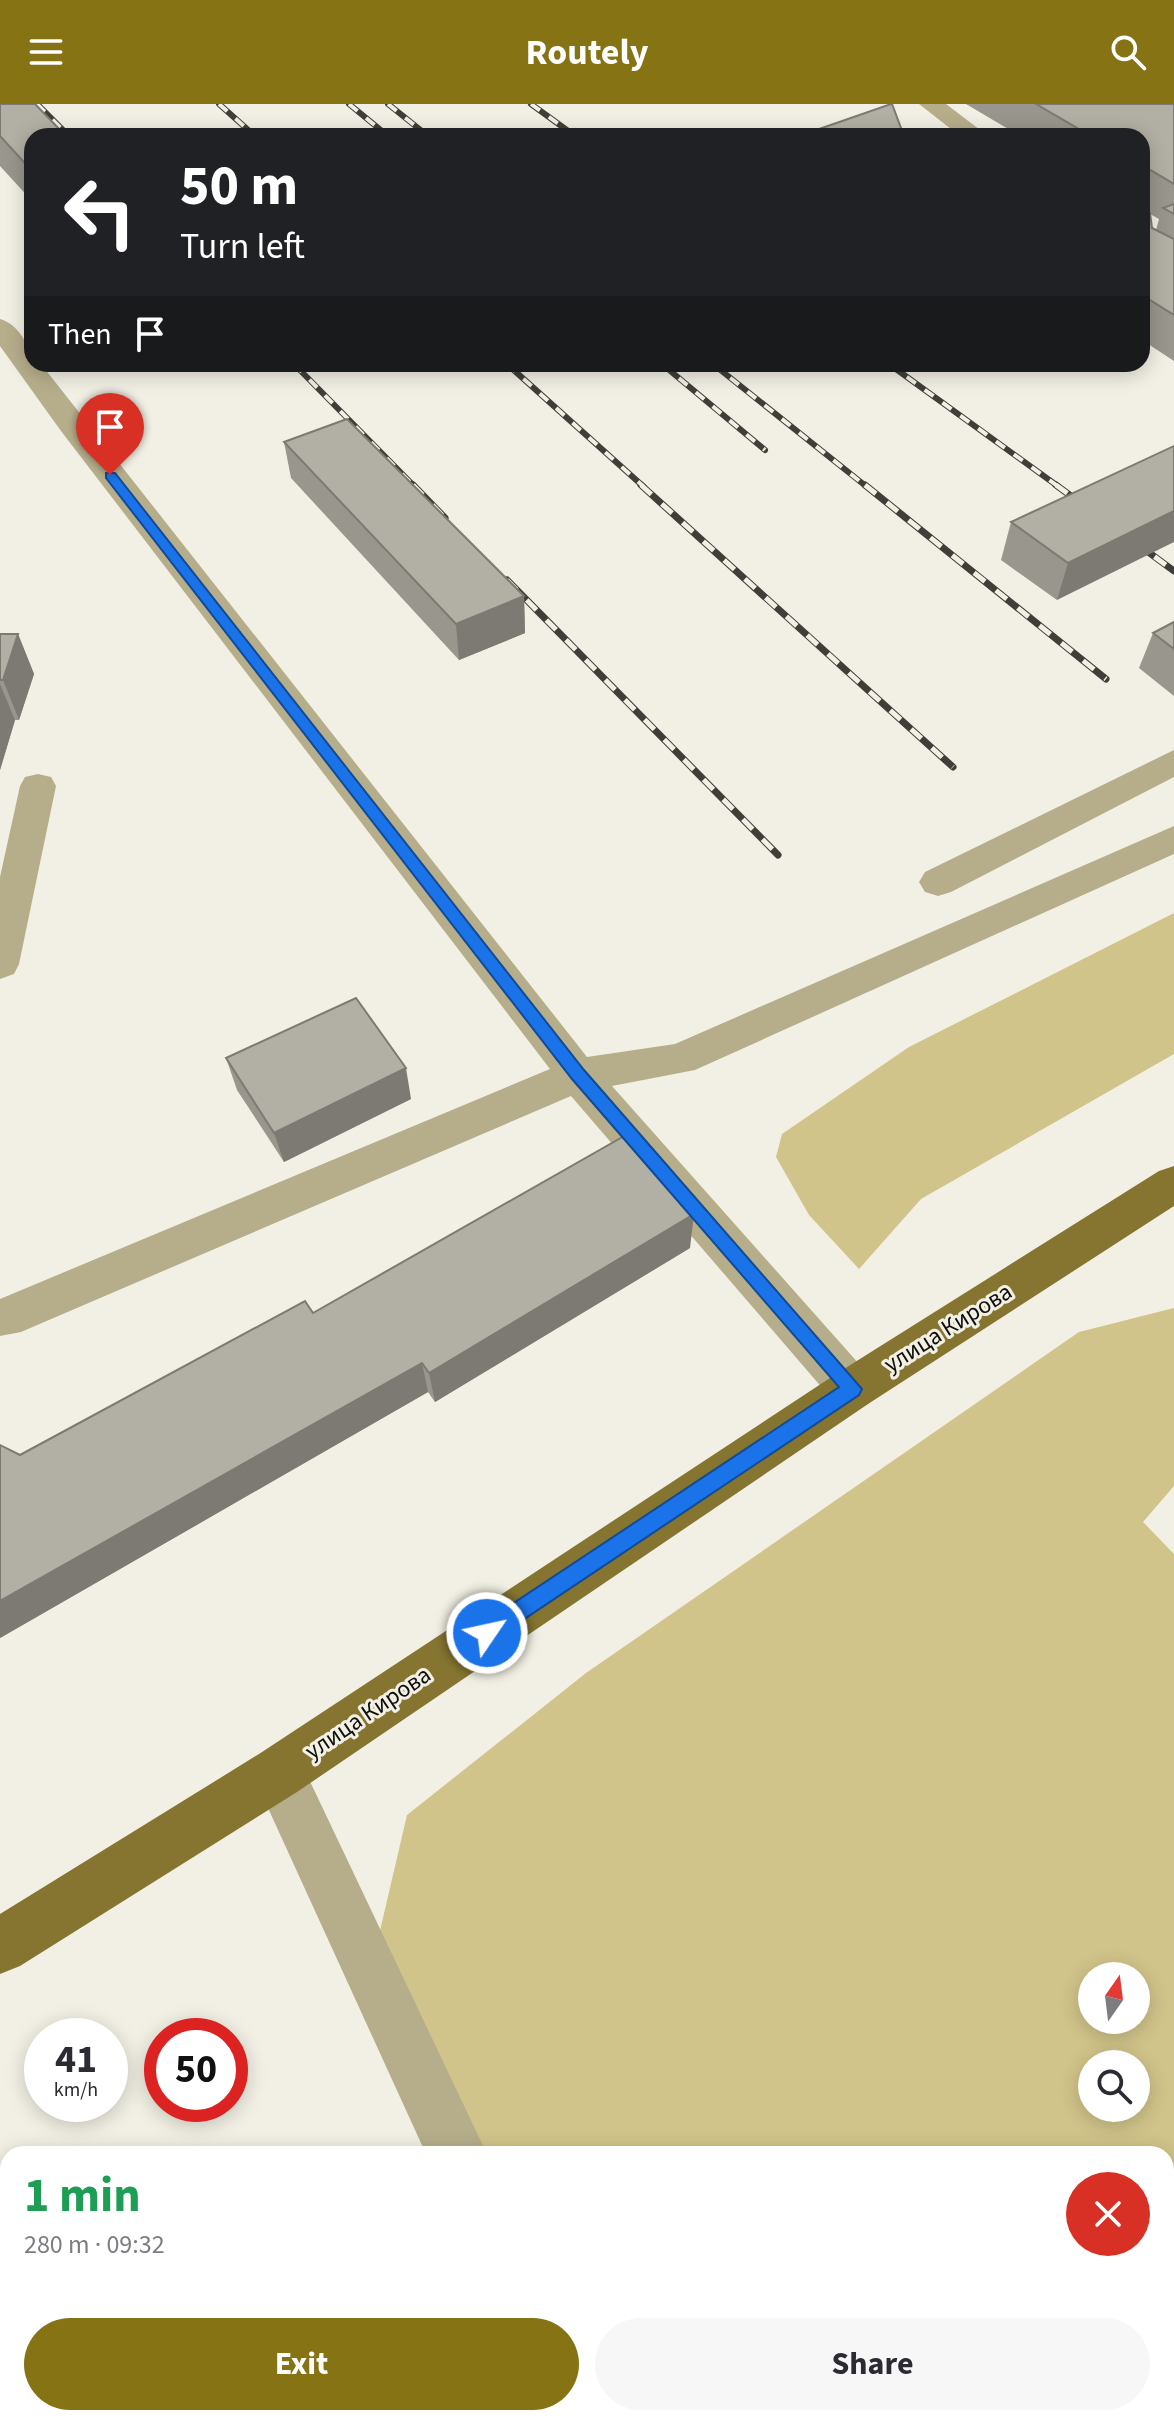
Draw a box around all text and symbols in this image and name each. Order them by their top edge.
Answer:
text: Routely [526,27,648,78]
icon: menu [24,30,68,74]
icon: search [1106,30,1150,74]
text: 50 m [180,147,298,226]
icon: left [48,160,152,264]
text: Turn left [180,221,305,272]
icon: arrive [128,312,172,356]
text: Then [48,313,112,356]
pin [76,393,144,475]
icon: arrive [88,405,132,449]
street label: улица Кирова [877,1275,1019,1381]
position arrow [445,1591,529,1675]
street label: улица Кирова [298,1658,438,1768]
north arrow [1078,1962,1150,2034]
map controls [1078,1962,1150,2122]
speed limit sign: 50 [144,2018,248,2122]
text: 41 [55,2031,97,2088]
button: search [1078,2050,1150,2122]
text: km/h [54,2076,98,2104]
text: 1 min [24,2162,141,2230]
button: close [1066,2172,1150,2256]
text: 280 m · 09:32 [24,2226,165,2263]
button: Exit [24,2318,579,2410]
button: Share [595,2318,1150,2410]

